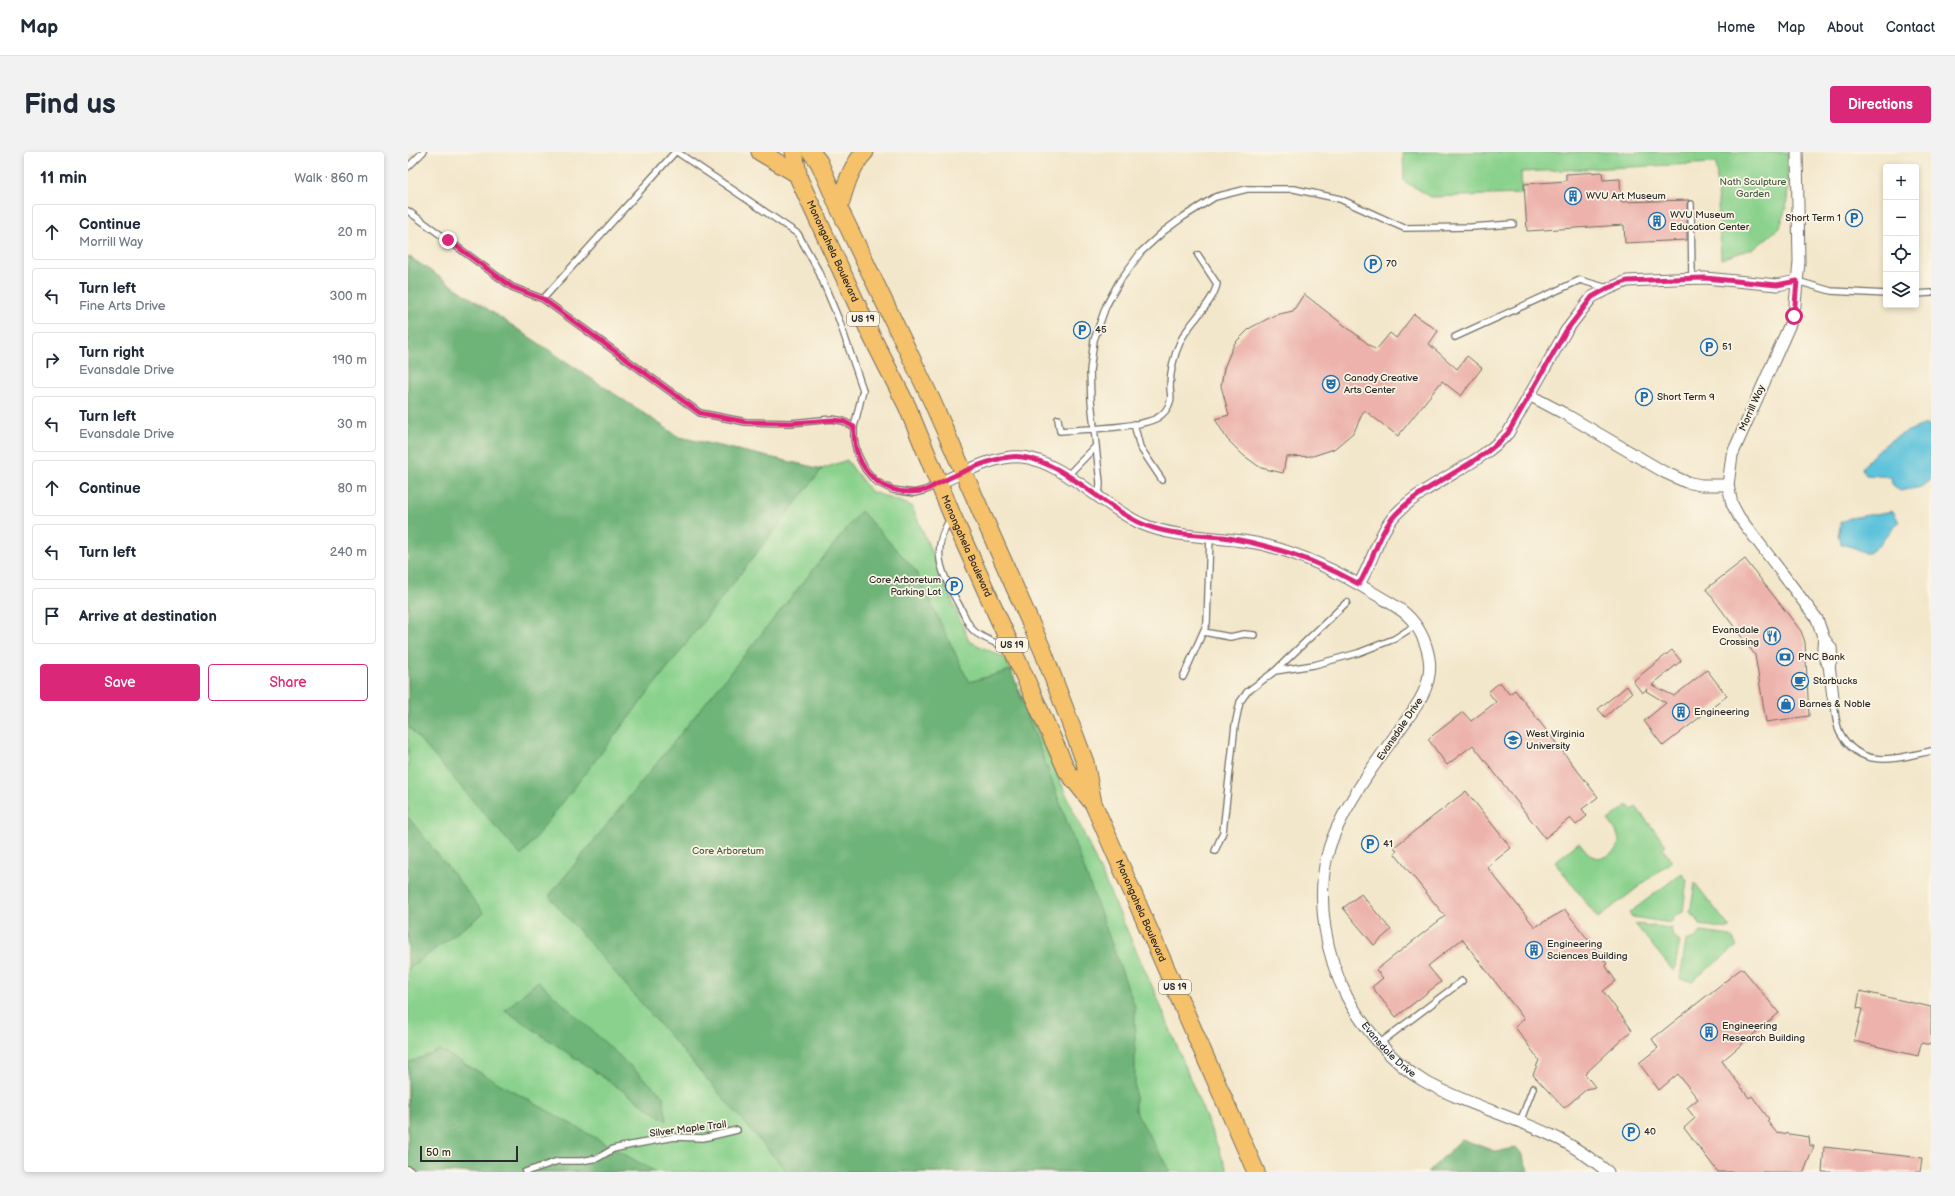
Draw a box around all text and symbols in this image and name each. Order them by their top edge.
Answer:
text: Map [20,16,58,39]
text: Home [1717,19,1755,36]
text: Map [1777,19,1805,36]
text: About [1827,19,1864,36]
text: Contact [1886,19,1935,36]
button: Directions [1830,86,1931,123]
text: Find us [24,88,116,121]
map controls [1883,164,1919,308]
button: + [1883,164,1919,200]
text: 11 min [40,168,87,188]
text: Walk · 860 m [294,170,368,186]
park label: Nath Sculpture Garden [1719,176,1787,200]
building icon: WVU Art Museum [1563,186,1583,206]
place label: WVU Art Museum [1586,190,1666,202]
street label: Monongahela Boulevard [804,199,861,304]
button: − [1883,200,1919,236]
parking icon: Short Term 1 [1844,208,1864,228]
place label: WVU Museum Education Center [1670,209,1750,233]
building icon: WVU Museum Education Center [1647,211,1667,231]
place label: Short Term 1 [1785,212,1841,224]
text: Continue [79,215,141,234]
icon: ahead [41,221,63,243]
text: 20 m [337,224,367,240]
route end [439,231,457,249]
text: Morrill Way [79,234,143,250]
button: locate [1883,236,1919,272]
parking icon: 70 [1363,254,1383,274]
place label: 70 [1386,258,1397,270]
button: layers [1883,272,1919,308]
text: Turn left [79,279,136,298]
icon: left [41,285,63,307]
text: 300 m [329,288,367,304]
text: Fine Arts Drive [79,298,166,314]
route start [1785,307,1803,325]
road number: US 19 [847,312,879,326]
parking icon: 45 [1072,320,1092,340]
place label: 45 [1095,324,1107,336]
parking icon: 51 [1699,337,1719,357]
place label: 51 [1722,341,1732,353]
text: Turn right [79,343,144,362]
icon: right [41,349,63,371]
text: 190 m [333,352,367,368]
text: Evansdale Drive [79,362,174,378]
place label: Canady Creative Arts Center [1344,372,1418,396]
theatre icon: Canady Creative Arts Center [1321,374,1341,394]
street label: Morrill Way [1736,383,1768,433]
parking icon: Short Term 9 [1634,387,1654,407]
place label: Short Term 9 [1657,391,1715,403]
text: Turn left [79,407,136,426]
icon: left [41,413,63,435]
text: 30 m [337,416,367,432]
text: Evansdale Drive [79,426,174,442]
icon: ahead [41,477,63,499]
text: Continue [79,479,141,498]
text: 80 m [338,480,367,496]
street label: Monongahela Boulevard [938,493,994,599]
icon: left [41,541,63,563]
text: Turn left [79,543,136,562]
text: 240 m [330,544,367,560]
place label: Core Arboretum Parking Lot [869,574,941,598]
parking icon: Core Arboretum Parking Lot [944,576,964,596]
icon: arrive [41,605,63,627]
text: Arrive at destination [79,607,217,626]
place label: Evansdale Crossing [1712,624,1759,648]
restaurant icon: Evansdale Crossing [1762,626,1782,646]
road number: US 19 [996,638,1028,652]
bank icon: PNC Bank [1775,647,1795,667]
place label: PNC Bank [1798,651,1845,663]
button: Save [40,664,200,701]
button: Share [208,664,368,701]
cafe icon: Starbucks [1790,671,1810,691]
place label: Starbucks [1813,675,1857,687]
shop icon: Barnes & Noble [1776,694,1796,714]
street label: Evansdale Drive [1375,695,1425,763]
place label: Barnes & Noble [1799,698,1871,710]
building icon: Engineering [1671,702,1691,722]
place label: Engineering [1694,706,1749,718]
place label: West Virginia University [1526,728,1585,752]
school or university icon: West Virginia University [1503,730,1523,750]
parking icon: 41 [1360,834,1380,854]
place label: 41 [1383,838,1393,850]
park label: Core Arboretum [692,845,764,857]
street label: Monongahela Boulevard [1113,858,1169,964]
place label: Engineering Sciences Building [1547,938,1628,962]
building icon: Engineering Sciences Building [1524,940,1544,960]
road number: US 19 [1159,980,1191,994]
street label: Evansdale Drive [1359,1020,1418,1080]
place label: Engineering Research Building [1722,1020,1805,1044]
building icon: Engineering Research Building [1699,1022,1719,1042]
street label: Silver Maple Trail [649,1118,727,1140]
parking icon: 40 [1621,1122,1641,1142]
place label: 40 [1644,1126,1656,1138]
scale bar [420,1144,518,1163]
text: 50 m [426,1146,451,1159]

